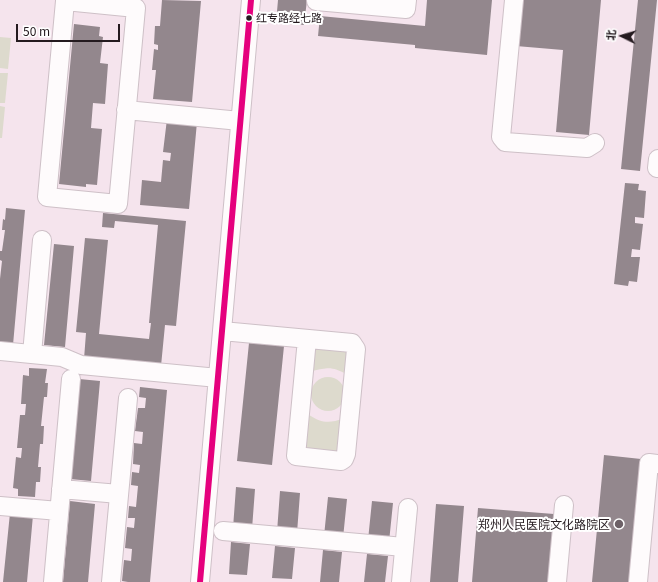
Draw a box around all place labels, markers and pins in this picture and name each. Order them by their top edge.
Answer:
place label: 红专路经七路 [256,11,322,25]
marker: 红专路经七路 [244,13,254,23]
place label: 郑州人民医院文化路院区 [478,517,610,531]
marker: 郑州人民医院文化路院区 [613,518,625,530]

